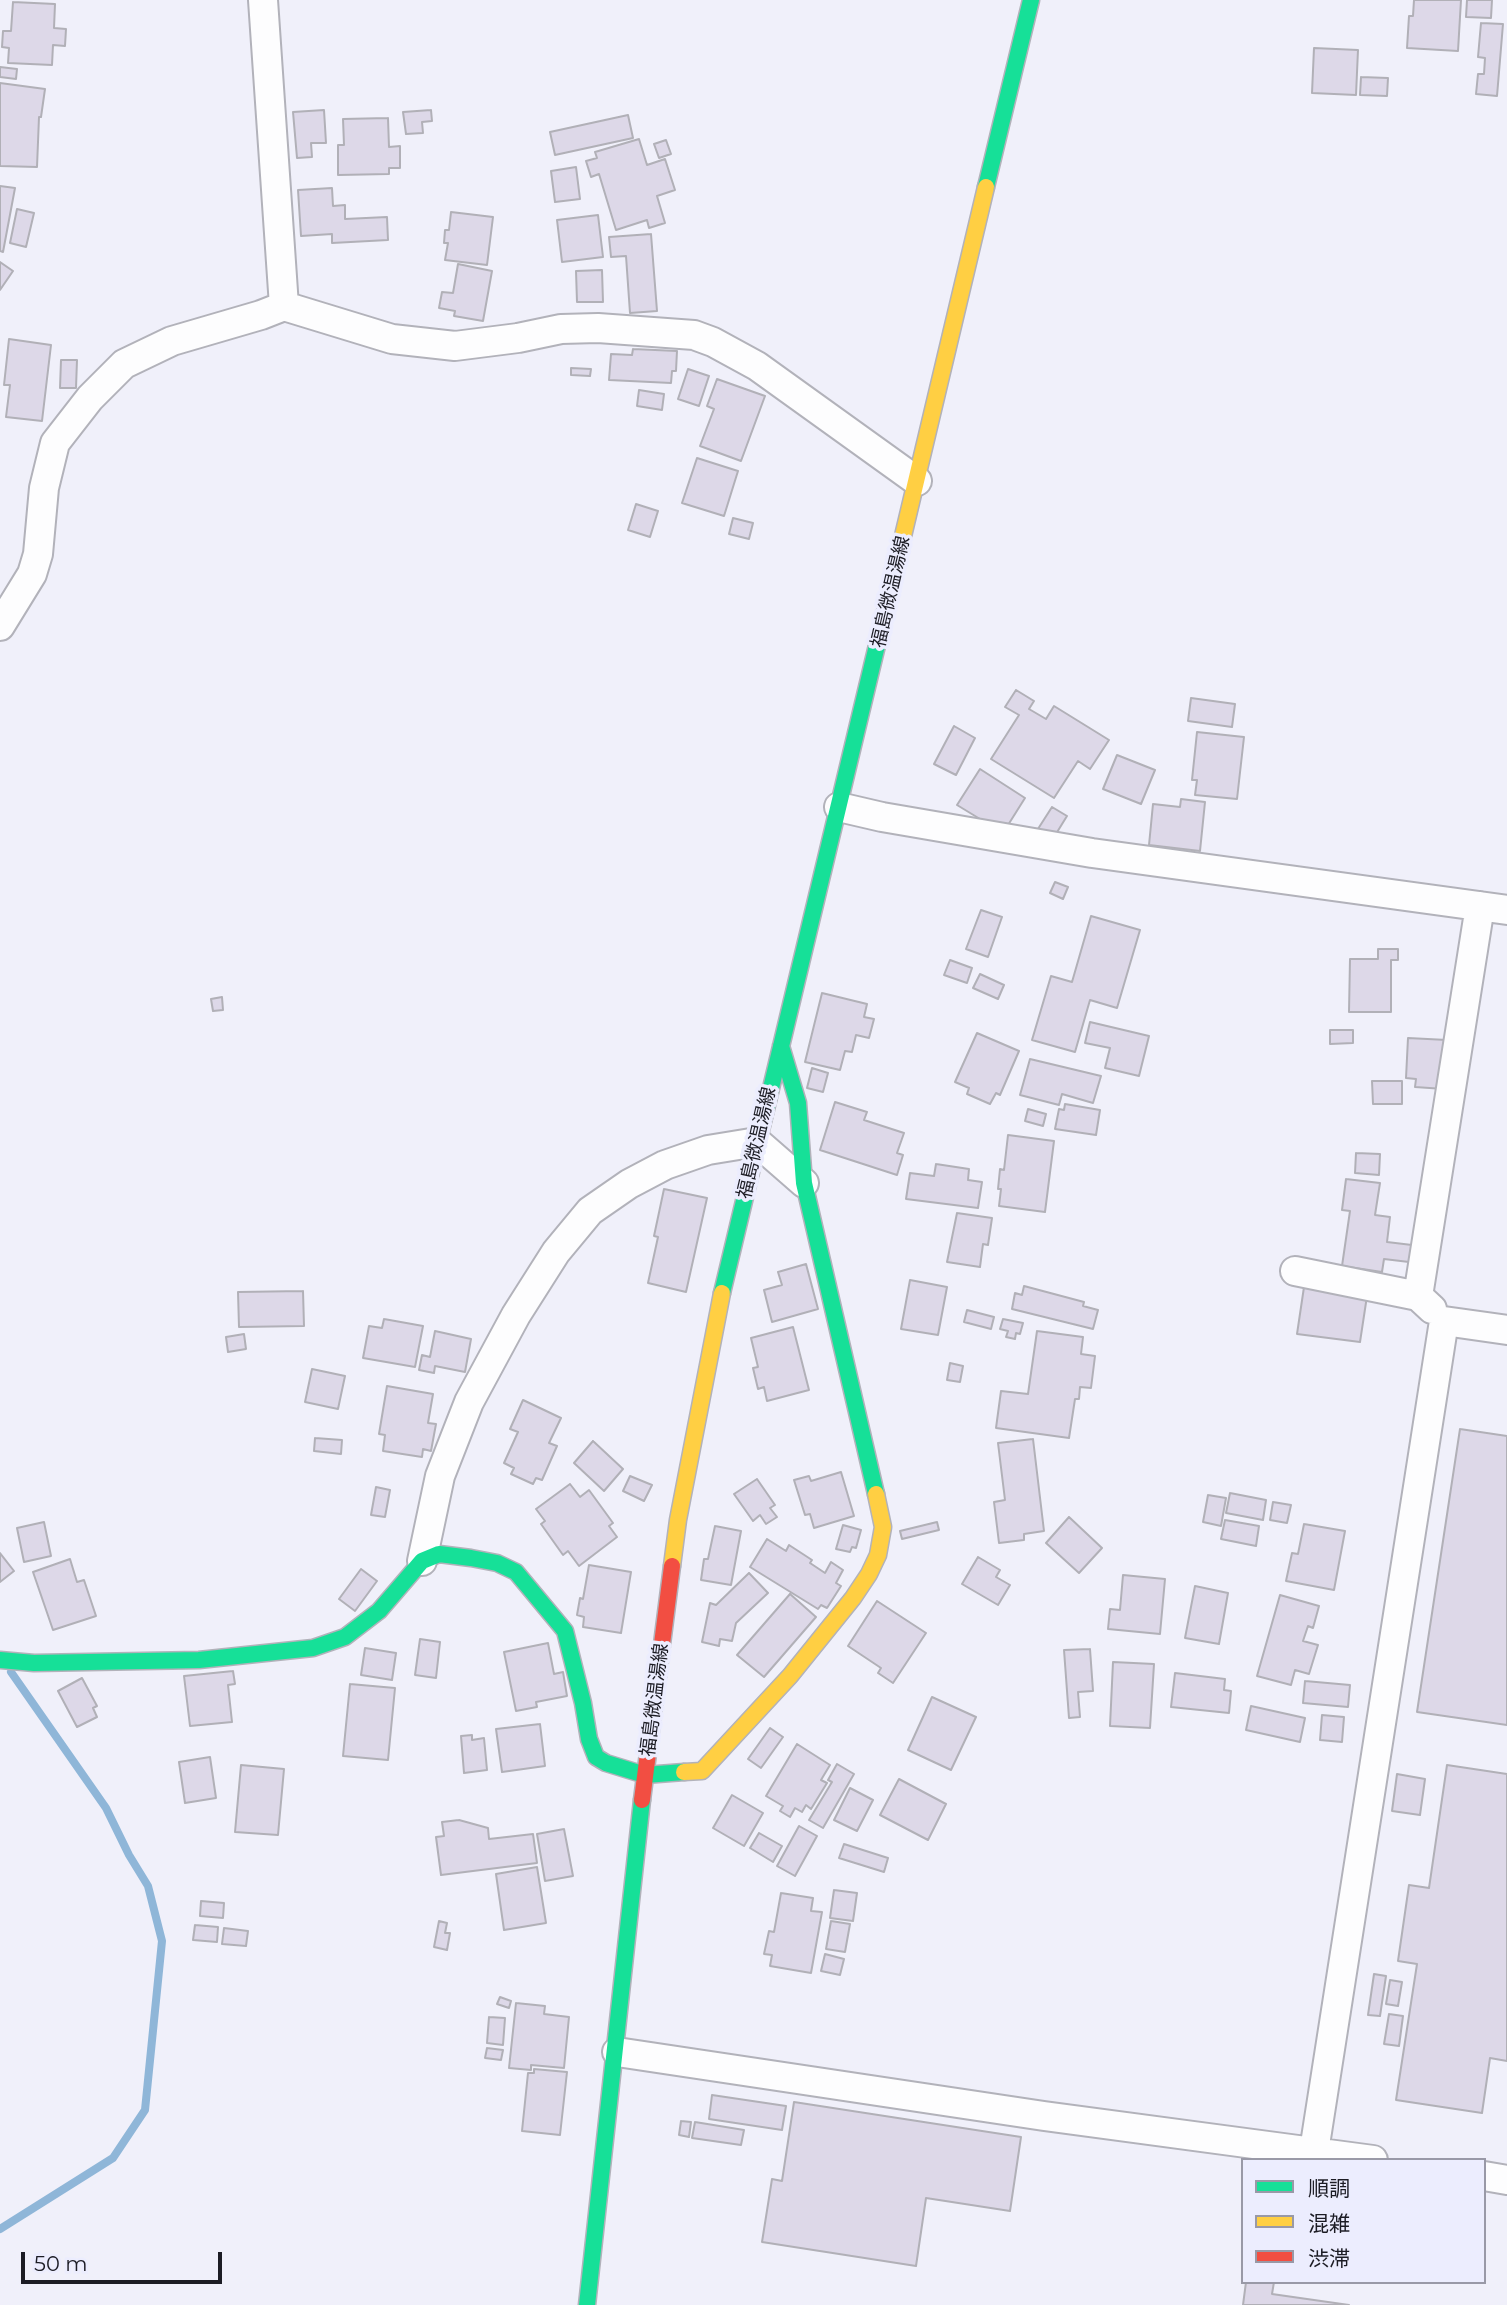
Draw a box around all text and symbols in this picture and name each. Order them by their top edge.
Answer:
street label: 福島微温湯線 [867,534,915,650]
street label: 福島微温湯線 [733,1085,781,1201]
street label: 福島微温湯線 [637,1642,673,1758]
legend [1241,2158,1486,2284]
text: 順調 [1308,2176,1350,2201]
text: 混雑 [1308,2211,1350,2236]
scale bar [24,2238,226,2282]
text: 渋滞 [1308,2246,1350,2271]
text: 50 m [34,2251,88,2276]

